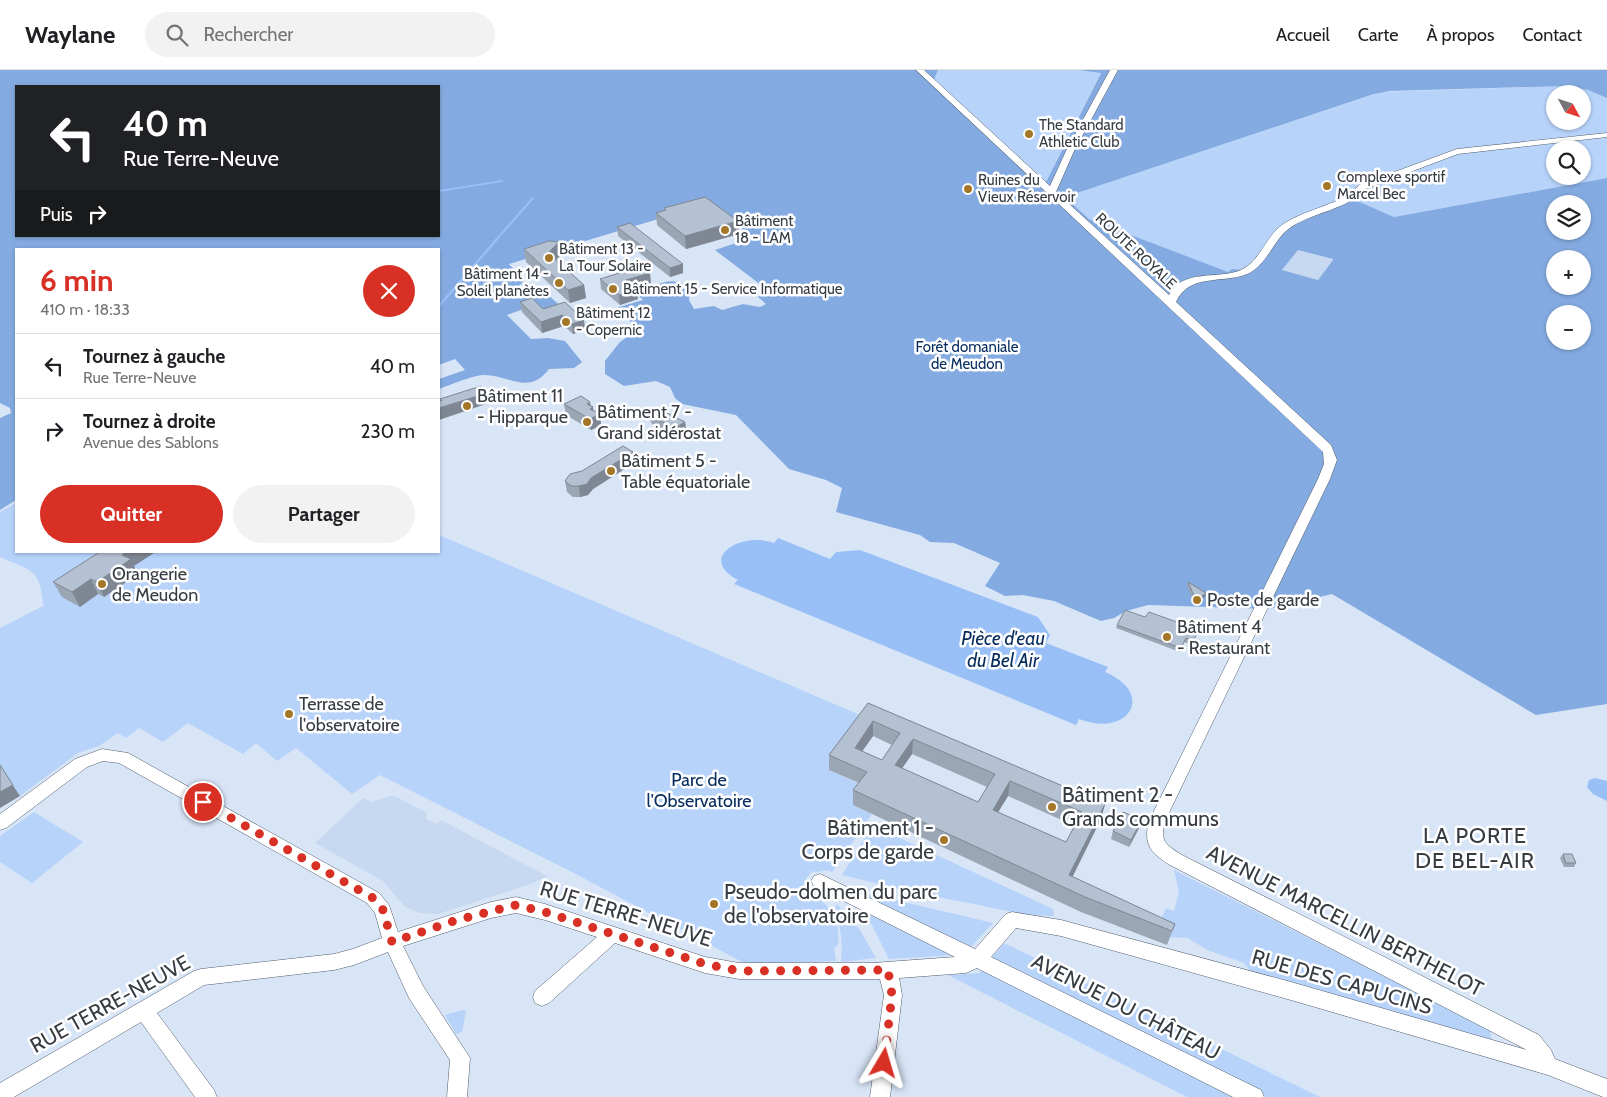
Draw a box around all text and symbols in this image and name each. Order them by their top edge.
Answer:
search box [145,12,495,57]
text: Waylane [25,20,115,49]
icon: search [163,21,191,49]
text: Rechercher [203,23,293,46]
text: Accueil [1276,24,1330,46]
text: Carte [1358,24,1398,46]
text: À propos [1426,24,1494,46]
text: Contact [1522,24,1582,46]
north arrow [1546,85,1591,130]
map controls [1546,85,1591,350]
text: 40 m [123,102,208,145]
icon: left [40,105,105,170]
place label: The Standard Athletic Club [1039,116,1124,151]
marker: The Standard Athletic Club [1023,128,1035,140]
button: search [1546,140,1591,185]
text: Rue Terre-Neuve [123,145,279,172]
place label: Complexe sportif Marcel Bec [1337,168,1446,203]
place label: Ruines du Vieux Réservoir [978,171,1076,206]
marker: Complexe sportif Marcel Bec [1321,180,1333,192]
marker: Ruines du Vieux Réservoir [962,183,974,195]
button: layers [1546,195,1591,240]
icon: right [83,200,111,228]
text: Puis [40,203,73,226]
street label: ROUTE ROYALE [1092,209,1180,293]
place label: Bâtiment 18 - LAM [735,212,793,247]
marker: Bâtiment 18 - LAM [719,224,731,236]
place label: Bâtiment 13 - La Tour Solaire [559,240,652,275]
button: + [1546,250,1591,295]
marker: Bâtiment 13 - La Tour Solaire [543,252,555,264]
text: 6 min [40,262,113,299]
button: close [363,265,415,317]
place label: Bâtiment 14 - Soleil planètes [457,265,549,300]
marker: Bâtiment 14 - Soleil planètes [553,277,565,289]
place label: Bâtiment 15 - Service Informatique [623,280,843,298]
marker: Bâtiment 15 - Service Informatique [607,283,619,295]
text: 410 m · 18:33 [40,300,130,319]
place label: Bâtiment 12 - Copernic [576,304,651,339]
button: − [1546,305,1591,350]
marker: Bâtiment 12 - Copernic [560,316,572,328]
park label: Forêt domaniale de Meudon [916,338,1019,373]
text: Tournez à gauche [83,345,225,368]
icon: left [40,352,68,380]
text: 40 m [370,355,415,378]
text: Rue Terre-Neuve [83,368,197,387]
place label: Bâtiment 11 - Hipparque [477,385,568,428]
marker: Bâtiment 11 - Hipparque [461,400,473,412]
place label: Bâtiment 7 - Grand sidérostat [597,401,721,444]
text: Tournez à droite [83,410,216,433]
marker: Bâtiment 7 - Grand sidérostat [581,416,593,428]
icon: right [40,417,68,445]
text: 230 m [361,420,415,443]
text: Avenue des Sablons [83,433,219,452]
place label: Bâtiment 5 - Table équatoriale [621,450,750,493]
marker: Bâtiment 5 - Table équatoriale [605,465,617,477]
button: Quitter [40,485,223,543]
button: Partager [233,485,415,543]
place label: Orangerie de Meudon [112,563,198,606]
marker: Orangerie de Meudon [96,578,108,590]
place label: Poste de garde [1207,589,1319,611]
marker: Poste de garde [1191,594,1203,606]
place label: Bâtiment 4 - Restaurant [1177,616,1270,659]
water label: Pièce d'eau du Bel Air [961,627,1045,672]
marker: Bâtiment 4 - Restaurant [1161,631,1173,643]
place label: Terrasse de l'observatoire [299,693,400,736]
marker: Terrasse de l'observatoire [283,708,295,720]
park label: Parc de l'Observatoire [647,769,751,812]
pin [182,781,224,823]
place label: Bâtiment 2 - Grands communs [1062,782,1219,831]
icon: arrive [189,788,217,816]
marker: Bâtiment 2 - Grands communs [1046,801,1058,813]
place label: Bâtiment 1 - Corps de garde [802,815,934,864]
district label: LA PORTE DE BEL-AIR [1415,822,1535,874]
marker: Bâtiment 1 - Corps de garde [938,834,950,846]
street label: AVENUE MARCELLIN BERTHELOT [1203,840,1488,1001]
street label: RUE TERRE-NEUVE [537,875,715,952]
place label: Pseudo-dolmen du parc de l'observatoire [724,879,937,928]
marker: Pseudo-dolmen du parc de l'observatoire [708,898,720,910]
street label: RUE DES CAPUCINS [1249,944,1435,1019]
street label: AVENUE DU CHÂTEAU [1028,948,1225,1065]
street label: RUE TERRE-NEUVE [26,949,194,1058]
position arrow [857,1036,909,1088]

